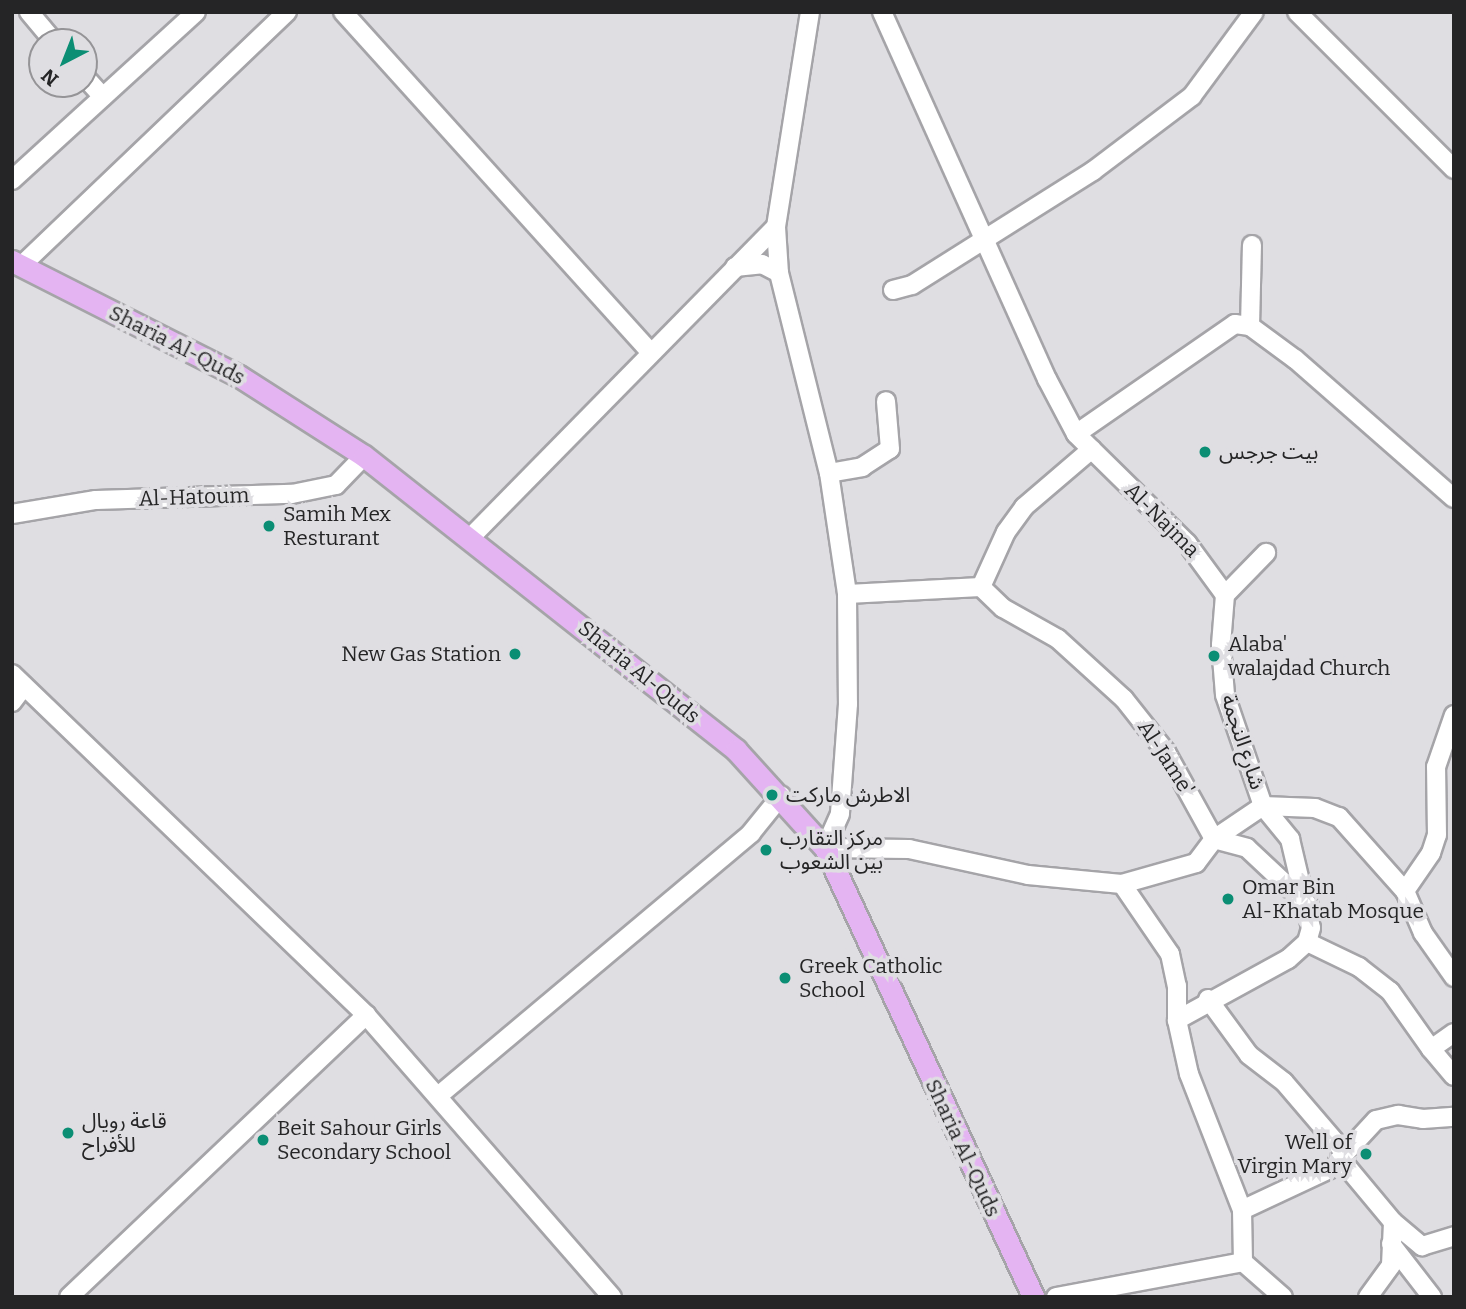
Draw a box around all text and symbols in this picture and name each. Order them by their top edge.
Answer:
north arrow [28,28,98,98]
text: N [37,64,63,91]
street label: Sharia Al-Quds [105,300,249,390]
place label: بيت جرجس [1219,439,1318,465]
marker: بيت جرجس [1197,444,1213,460]
street label: Al-Najma [1119,477,1205,563]
street label: Al-Hatoum [138,482,250,512]
place label: Samih Mex Resturant [283,501,391,551]
marker: Samih Mex Resturant [261,518,277,534]
street label: Sharia Al-Quds [573,615,705,729]
place label: Alaba' walajdad Church [1228,631,1390,681]
place label: New Gas Station [341,641,501,667]
marker: New Gas Station [507,646,523,662]
marker: Alaba' walajdad Church [1206,648,1222,664]
street label: شارع النجمة [1216,691,1270,793]
street label: Al-Jame' [1132,716,1200,800]
place label: الاطرش ماركت [786,782,910,808]
marker: الاطرش ماركت [764,787,780,803]
place label: مركز التقارب بين الشعوب [780,825,883,875]
marker: مركز التقارب بين الشعوب [758,842,774,858]
place label: Omar Bin Al-Khatab Mosque [1242,874,1424,924]
marker: Omar Bin Al-Khatab Mosque [1220,891,1236,907]
place label: Greek Catholic School [799,953,943,1003]
marker: Greek Catholic School [777,970,793,986]
street label: Sharia Al-Quds [920,1075,1006,1221]
place label: قاعة رويال للأفراح [82,1108,167,1158]
place label: Beit Sahour Girls Secondary School [277,1115,451,1165]
marker: قاعة رويال للأفراح [60,1125,76,1141]
place label: Well of Virgin Mary [1238,1129,1352,1179]
marker: Beit Sahour Girls Secondary School [255,1132,271,1148]
marker: Well of Virgin Mary [1358,1146,1374,1162]

